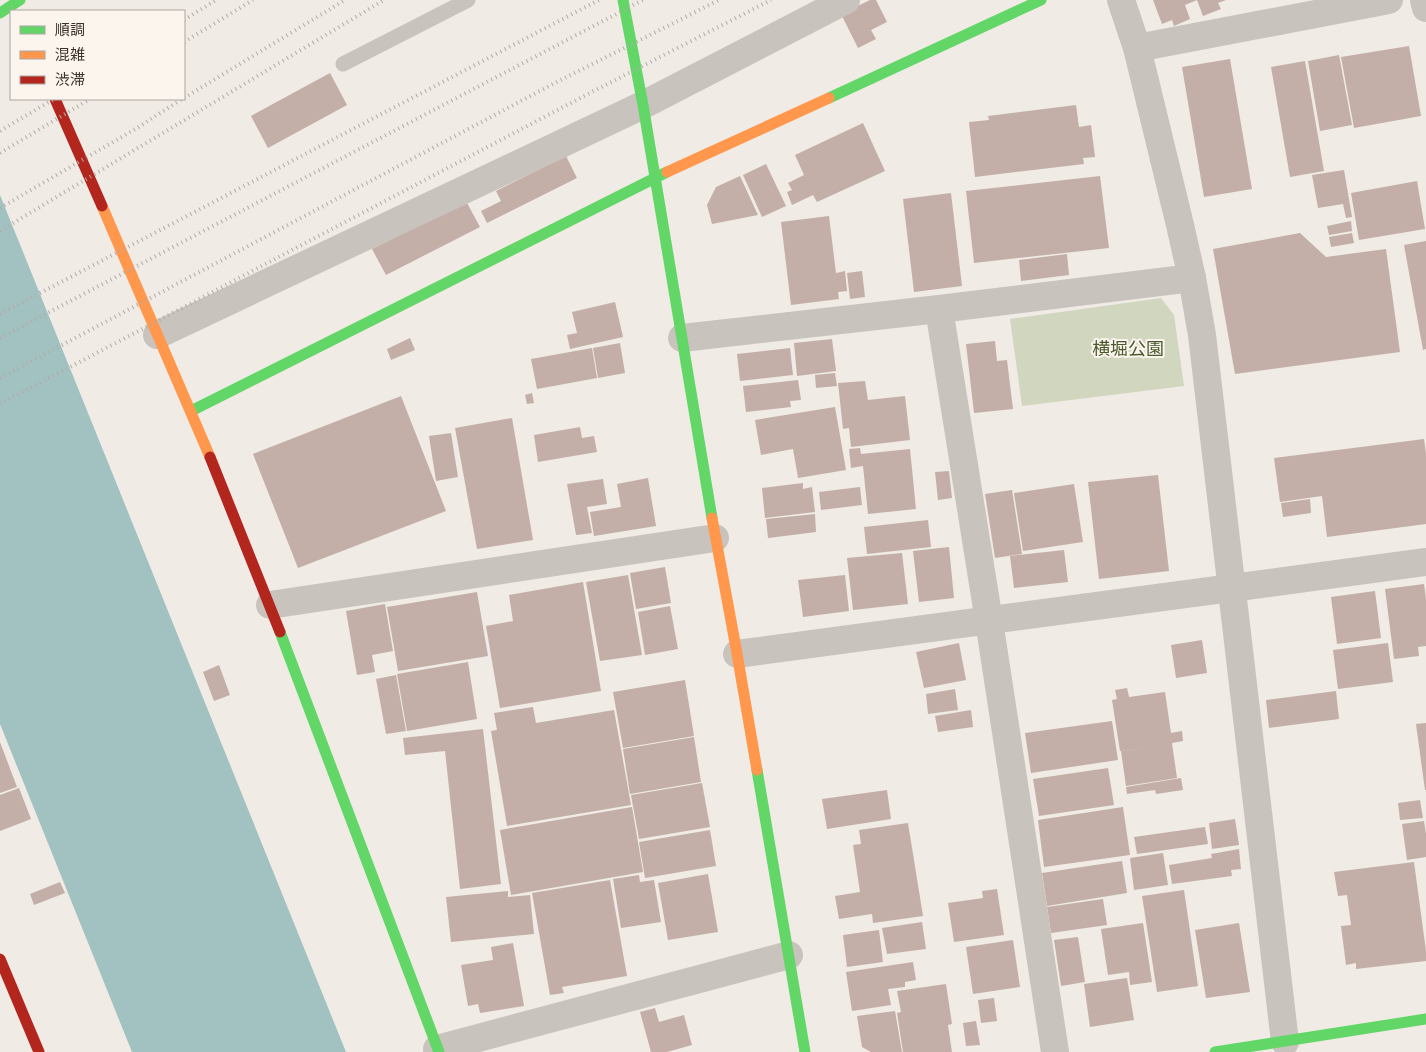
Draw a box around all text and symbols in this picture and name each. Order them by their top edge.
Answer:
legend [10,10,185,100]
text: 順調 [55,20,85,39]
text: 混雑 [55,45,85,64]
text: 渋滞 [55,70,85,89]
park label: 横堀公園 [1092,337,1164,360]

